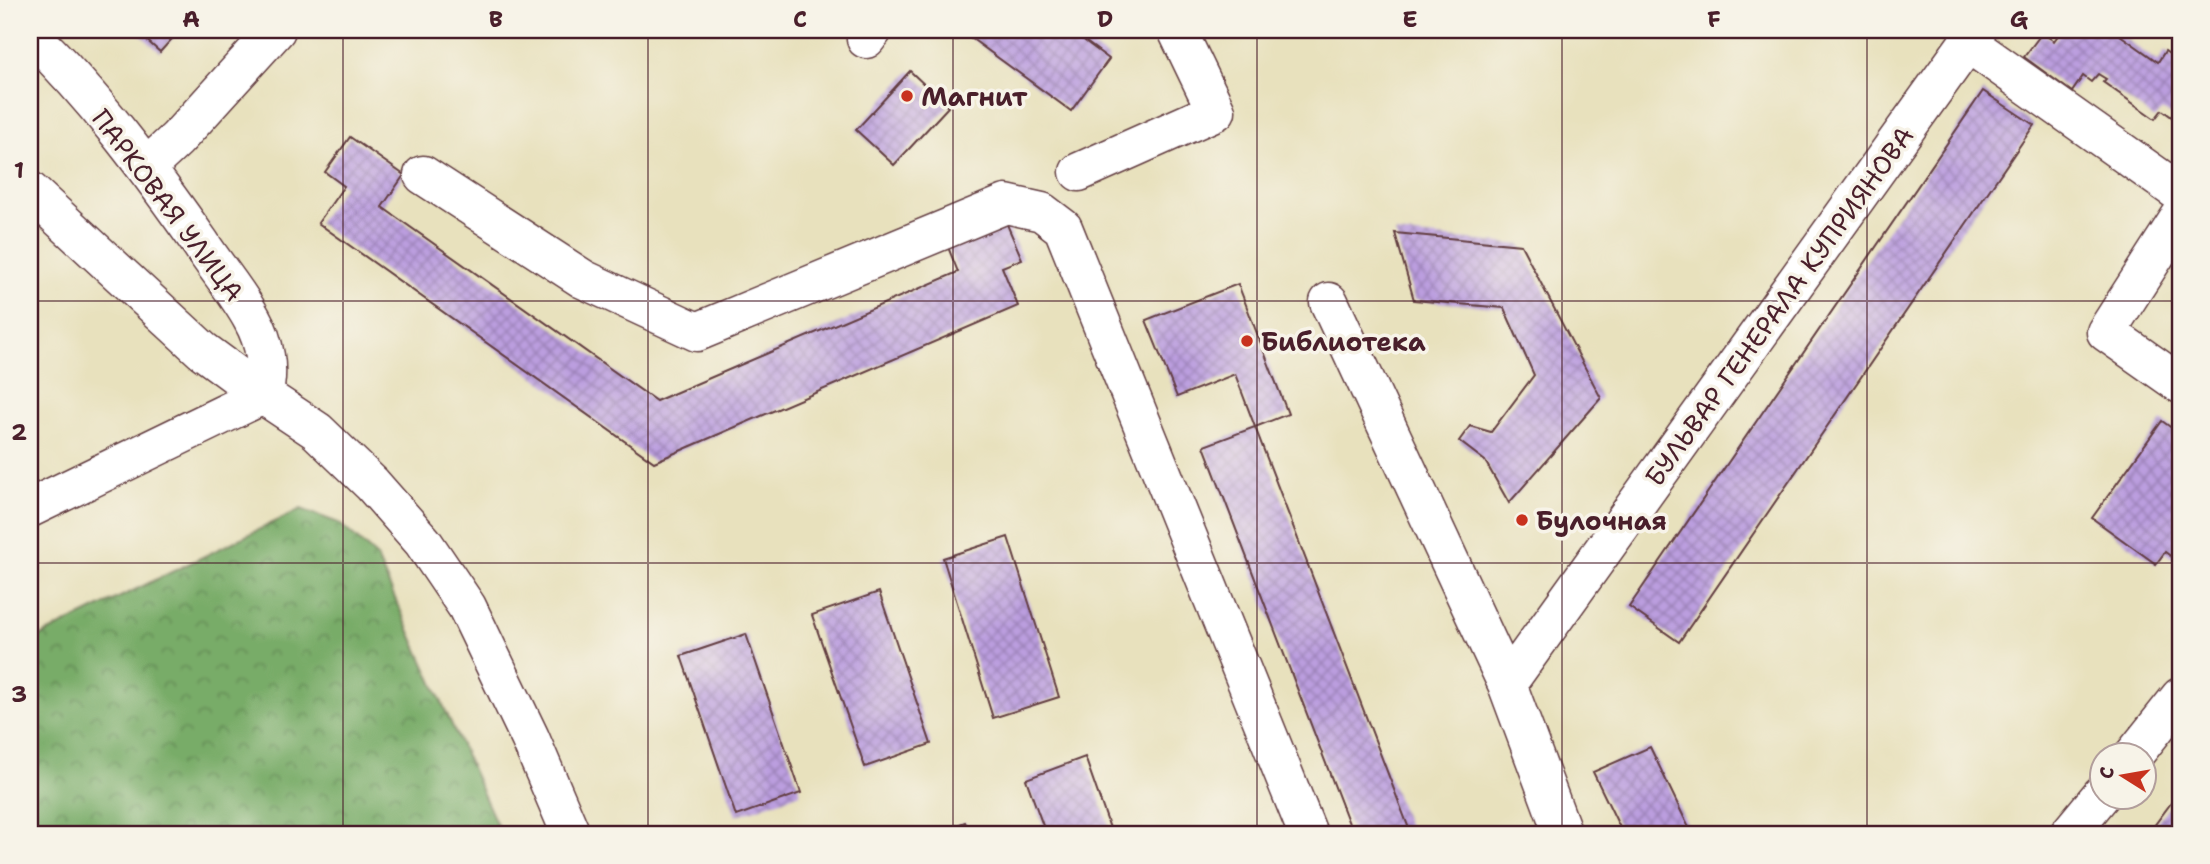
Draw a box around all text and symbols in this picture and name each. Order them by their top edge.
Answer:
text: A [182,4,200,34]
text: B [489,4,503,34]
text: C [793,4,807,34]
text: D [1097,4,1113,34]
text: E [1402,4,1418,34]
text: F [1707,4,1721,34]
text: G [2010,4,2029,34]
place label: Магнит [921,79,1028,114]
marker: Магнит [899,88,915,104]
street label: ПАРКОВАЯ УЛИЦА [84,102,252,308]
street label: БУЛЬВАР ГЕНЕРАЛА КУПРИЯНОВА [1637,119,1921,493]
text: 1 [14,155,24,185]
place label: Библиотека [1261,324,1426,359]
marker: Библиотека [1239,333,1255,349]
text: 2 [11,417,27,447]
place label: Булочная [1536,503,1667,538]
marker: Булочная [1514,512,1530,528]
text: 3 [11,679,27,709]
north arrow [2088,742,2158,812]
text: С [2093,765,2120,781]

